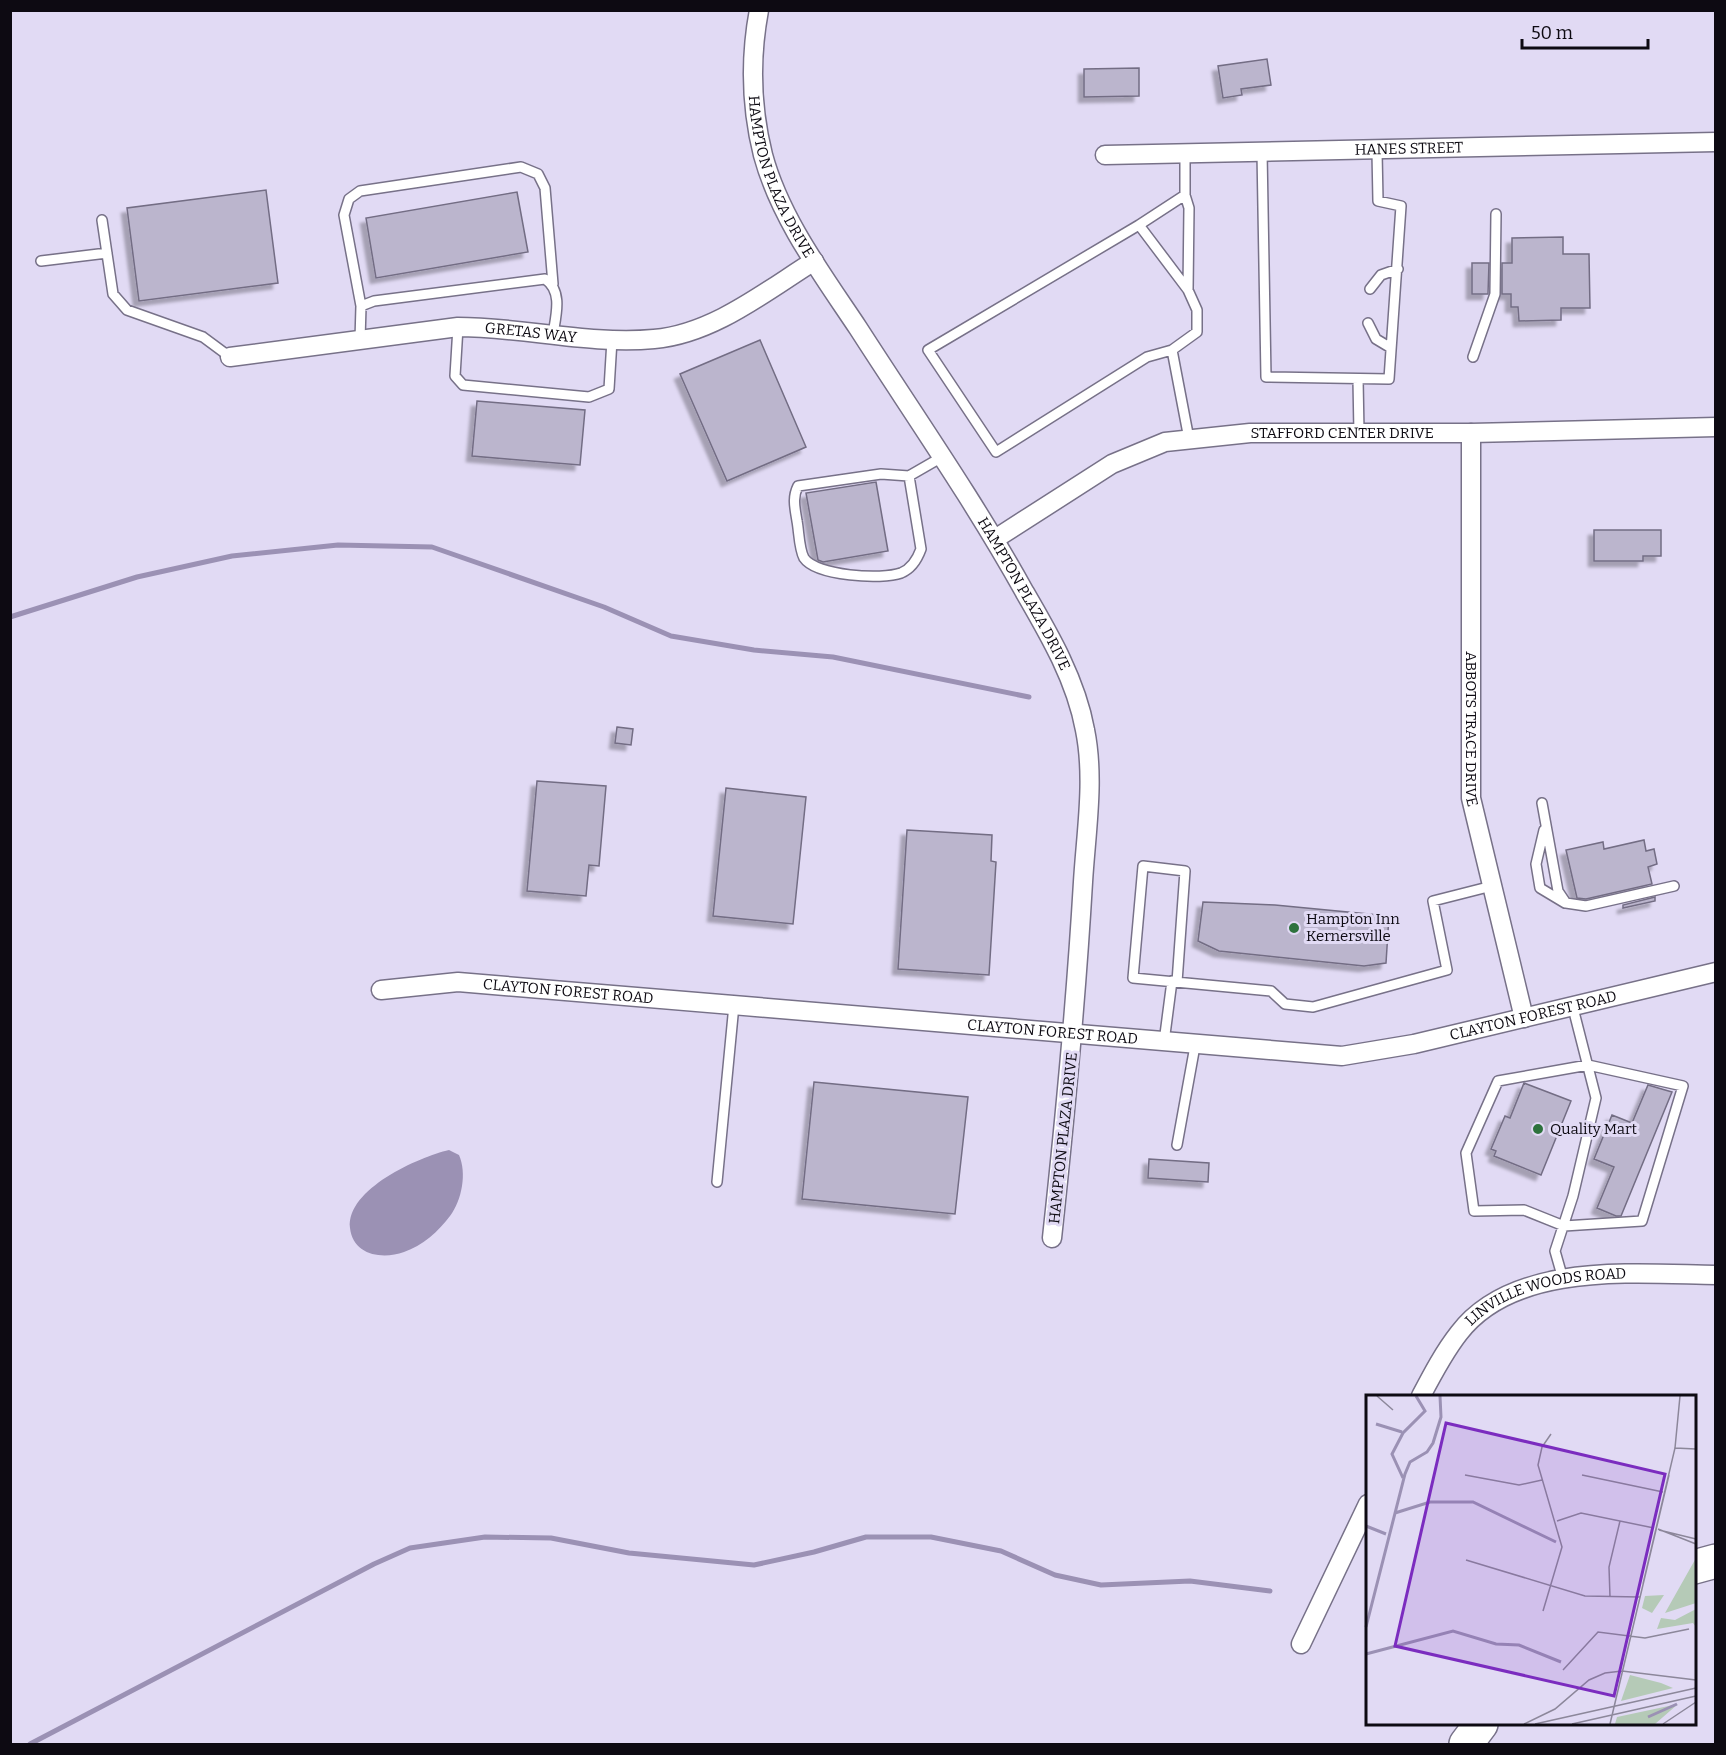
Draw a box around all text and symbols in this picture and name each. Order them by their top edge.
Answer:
scale bar [1522,12,1648,50]
text: 50 m [1531,22,1573,44]
street label: HAMPTON PLAZA DRIVE [745,95,818,261]
street label: HANES STREET [1354,138,1464,159]
street label: GRETAS WAY [484,319,578,346]
street label: STAFFORD CENTER DRIVE [1250,424,1434,442]
street label: HAMPTON PLAZA DRIVE [974,514,1074,673]
street label: ABBOTS TRACE DRIVE [1462,651,1482,809]
place label: Hampton Inn Kernersville [1306,910,1400,945]
marker: Hampton Inn Kernersville [1287,921,1301,935]
street label: CLAYTON FOREST ROAD [482,975,654,1007]
street label: CLAYTON FOREST ROAD [1448,987,1619,1044]
street label: CLAYTON FOREST ROAD [966,1016,1139,1048]
street label: HAMPTON PLAZA DRIVE [1045,1051,1081,1225]
place label: Quality Mart [1550,1120,1638,1138]
marker: Quality Mart [1531,1122,1545,1136]
street label: LINVILLE WOODS ROAD [1461,1265,1626,1329]
inset map [1366,1395,1696,1725]

